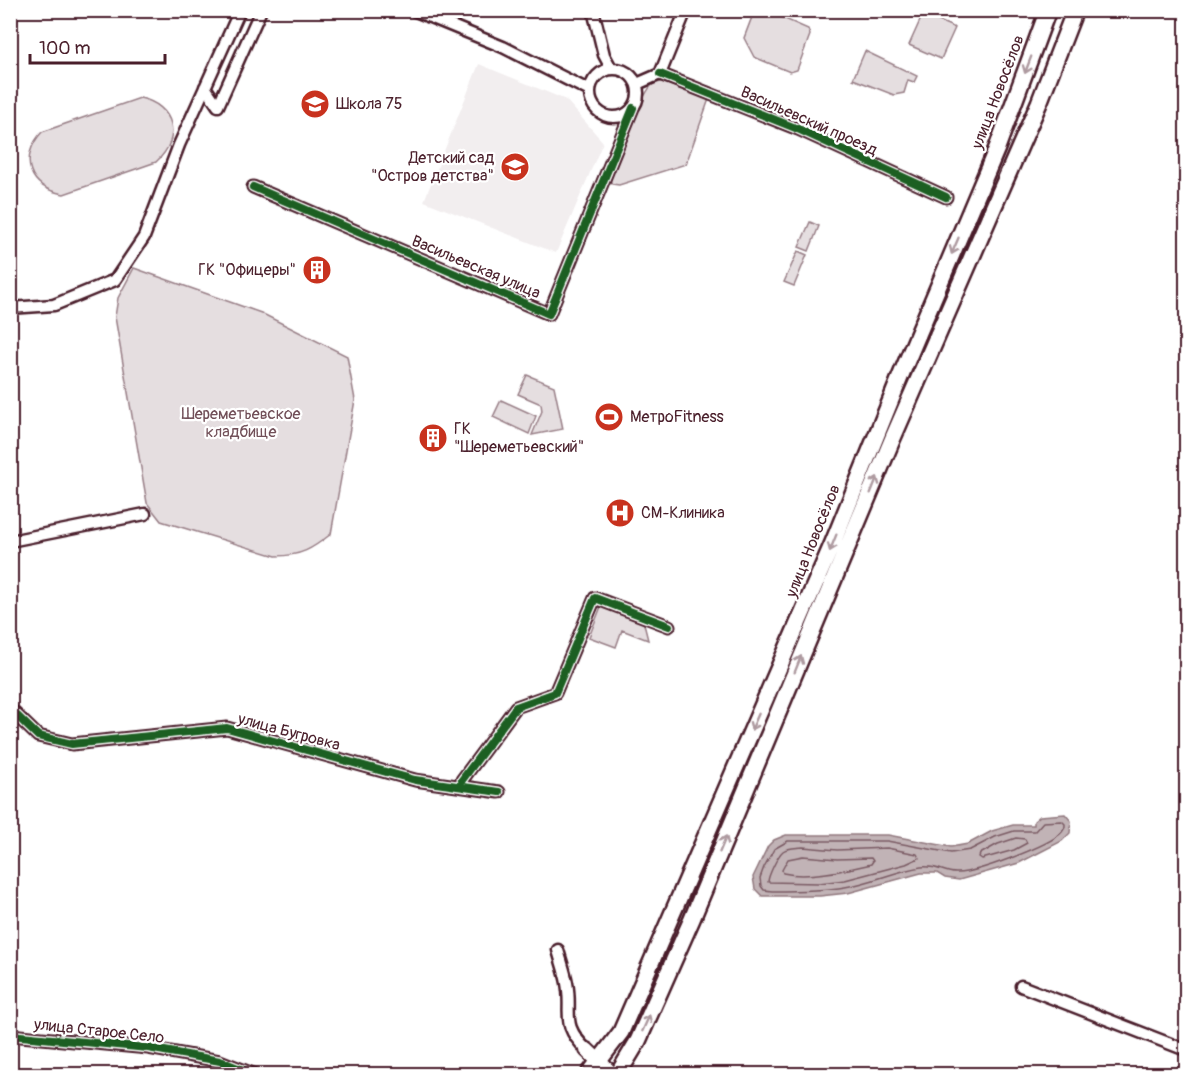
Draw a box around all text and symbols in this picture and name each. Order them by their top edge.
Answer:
scale bar [30,27,165,65]
street label: улица Новосёлов [967,32,1029,153]
text: 100 m [39,37,91,60]
one-way arrow [1021,55,1032,74]
street label: Васильевский проезд [738,82,881,160]
school or university icon: Школа 75 [299,88,331,120]
place label: Школа 75 [336,94,402,114]
place label: Детский сад "Остров детства" [371,148,494,186]
school or university icon: Детский сад "Остров детства" [499,151,531,183]
street label: Васильевская улица [409,231,543,303]
one-way arrow [949,237,961,255]
building icon: ГК "Офицеры" [301,254,333,286]
place label: ГК "Офицеры" [198,260,296,280]
sports icon: МетроFitness [593,401,625,433]
park label: Шереметьевское кладбище [182,404,301,442]
place label: МетроFitness [630,407,724,427]
place label: ГК "Шереметьевский" [454,419,584,457]
building icon: ГК "Шереметьевский" [417,422,449,454]
one-way arrow [869,476,880,494]
street label: улица Новосёлов [781,482,845,601]
hospital icon: СМ-Клиника [604,497,636,529]
place label: СМ-Клиника [641,503,725,523]
one-way arrow [827,533,838,552]
one-way arrow [793,656,804,674]
street label: улица Бугровка [235,709,342,755]
one-way arrow [749,713,760,731]
one-way arrow [718,836,729,854]
street label: улица Старое Село [32,1014,166,1048]
one-way arrow [640,1015,652,1033]

